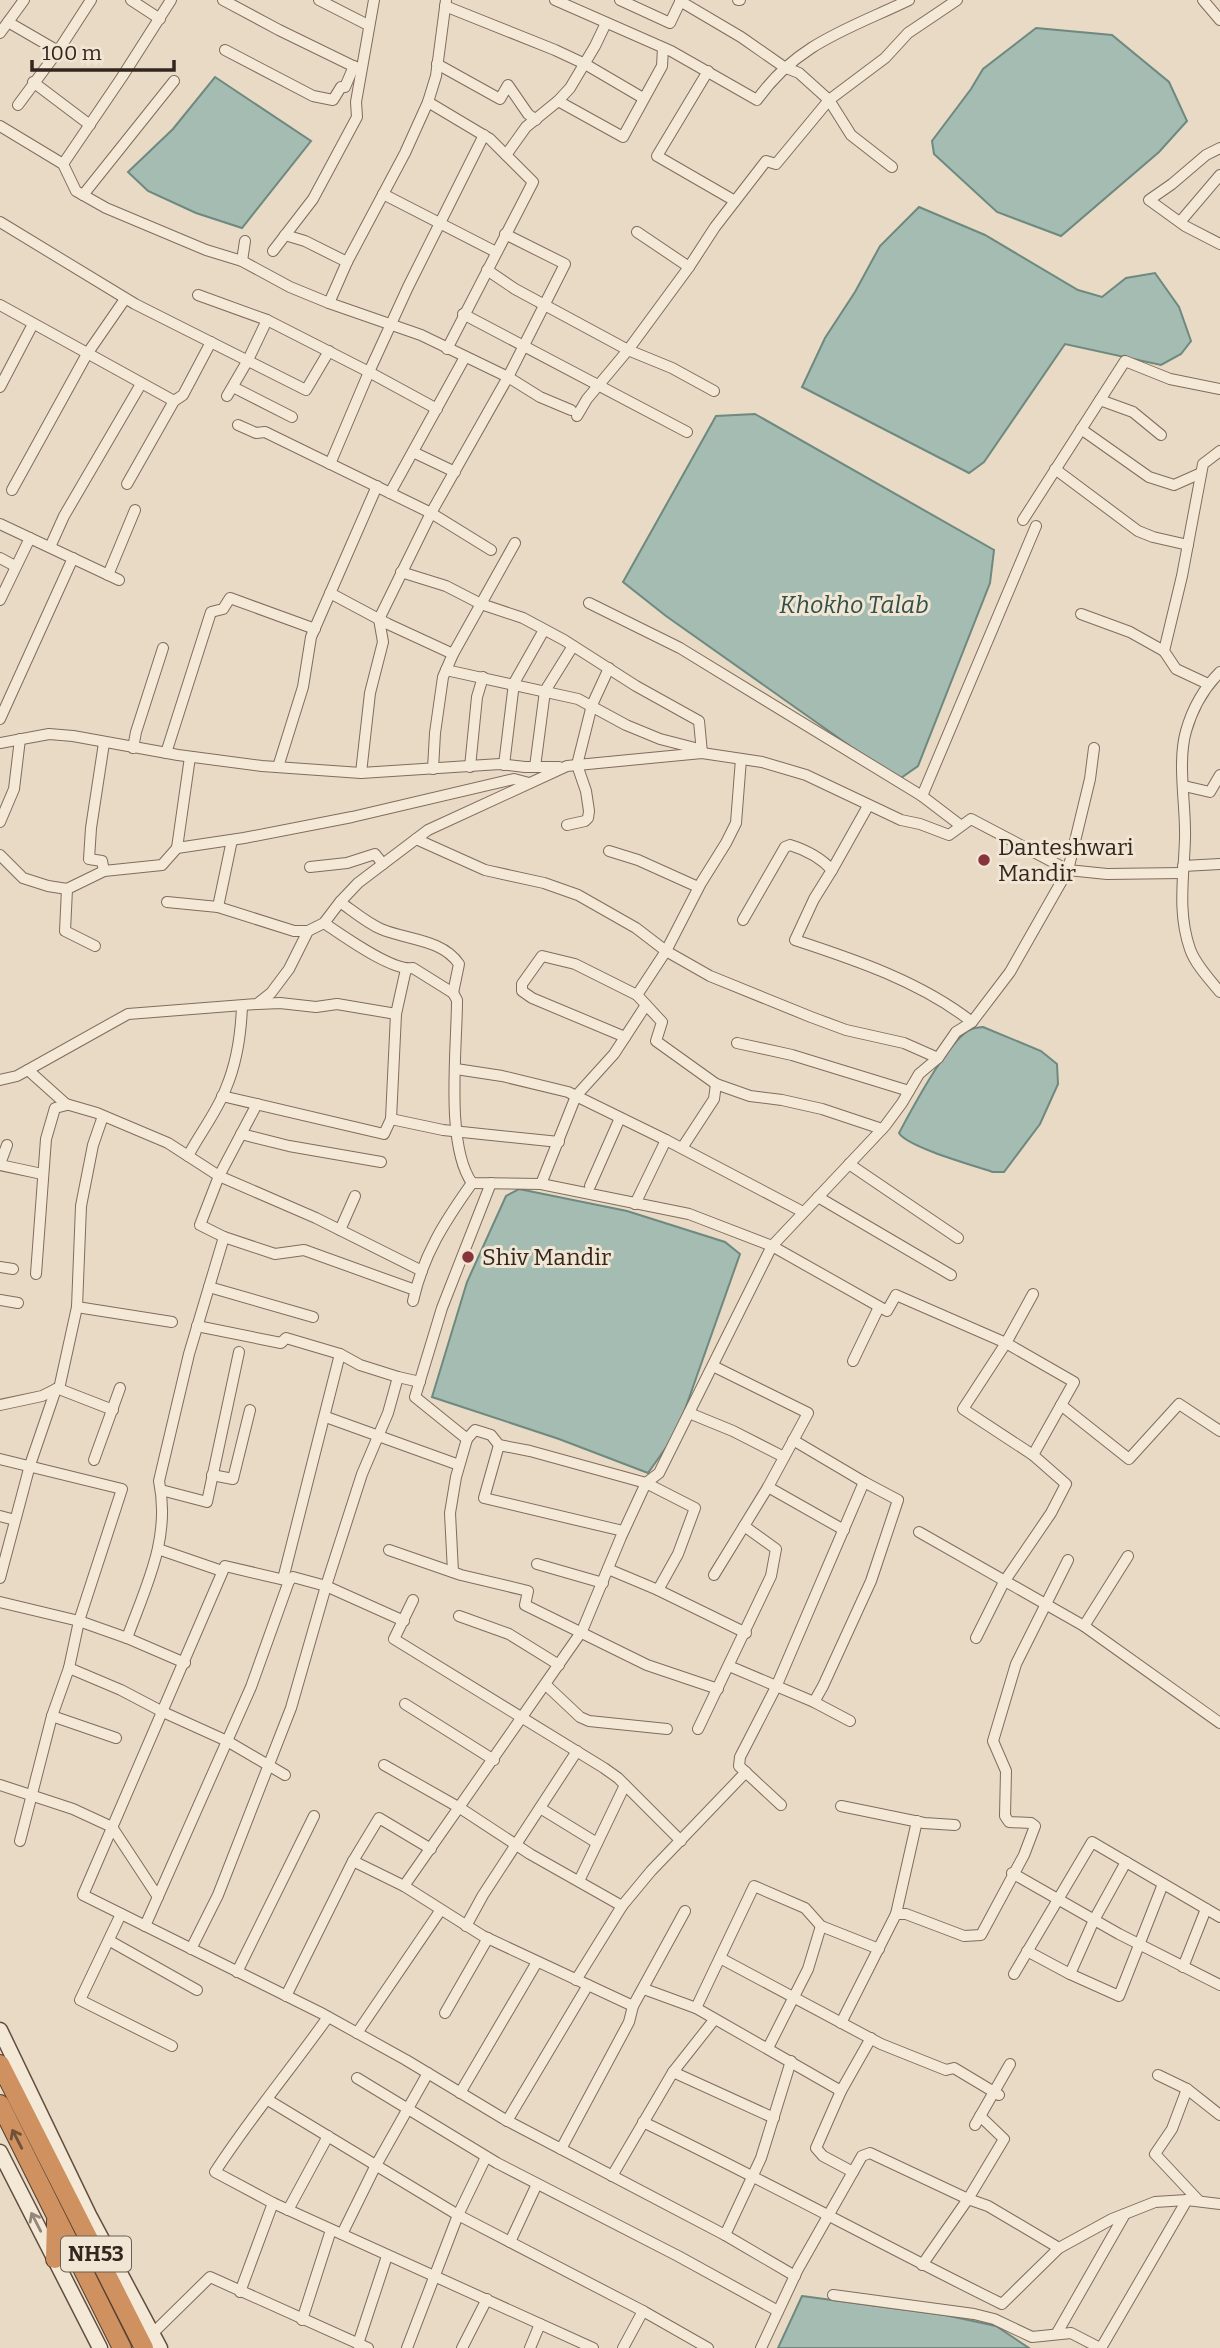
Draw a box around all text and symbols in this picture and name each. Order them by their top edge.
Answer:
scale bar [32,28,173,72]
text: 100 m [42,40,102,66]
water label: Khokho Talab [779,591,929,619]
place label: Danteshwari Mandir [998,833,1134,887]
marker: Danteshwari Mandir [976,852,992,868]
place label: Shiv Mandir [482,1243,611,1271]
marker: Shiv Mandir [460,1249,476,1265]
one-way arrow [10,2129,24,2150]
one-way arrow [28,2212,42,2233]
road number: NH53 [61,2236,131,2272]

